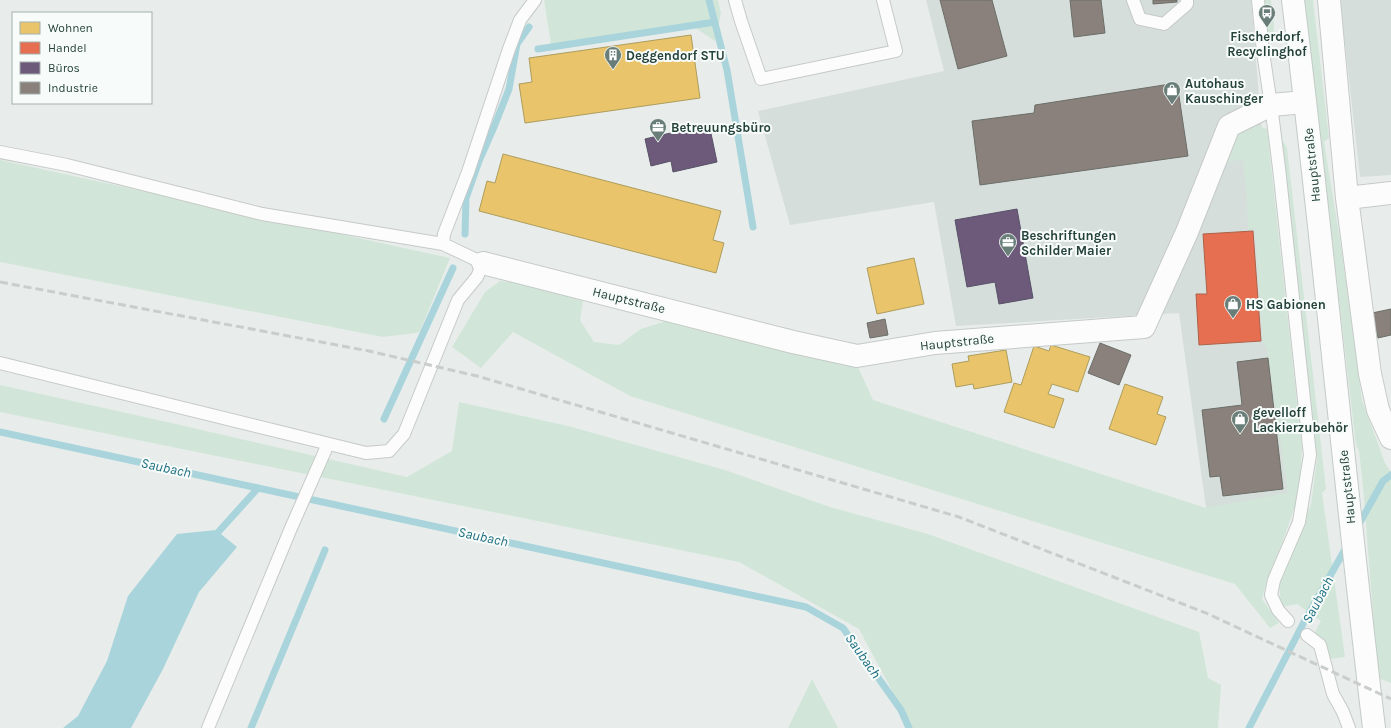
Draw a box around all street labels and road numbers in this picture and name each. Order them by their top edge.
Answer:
street label: Hauptstraße [1301,127,1323,203]
street label: Hauptstraße [591,284,667,316]
street label: Hauptstraße [919,331,995,353]
street label: Hauptstraße [1336,449,1358,525]

